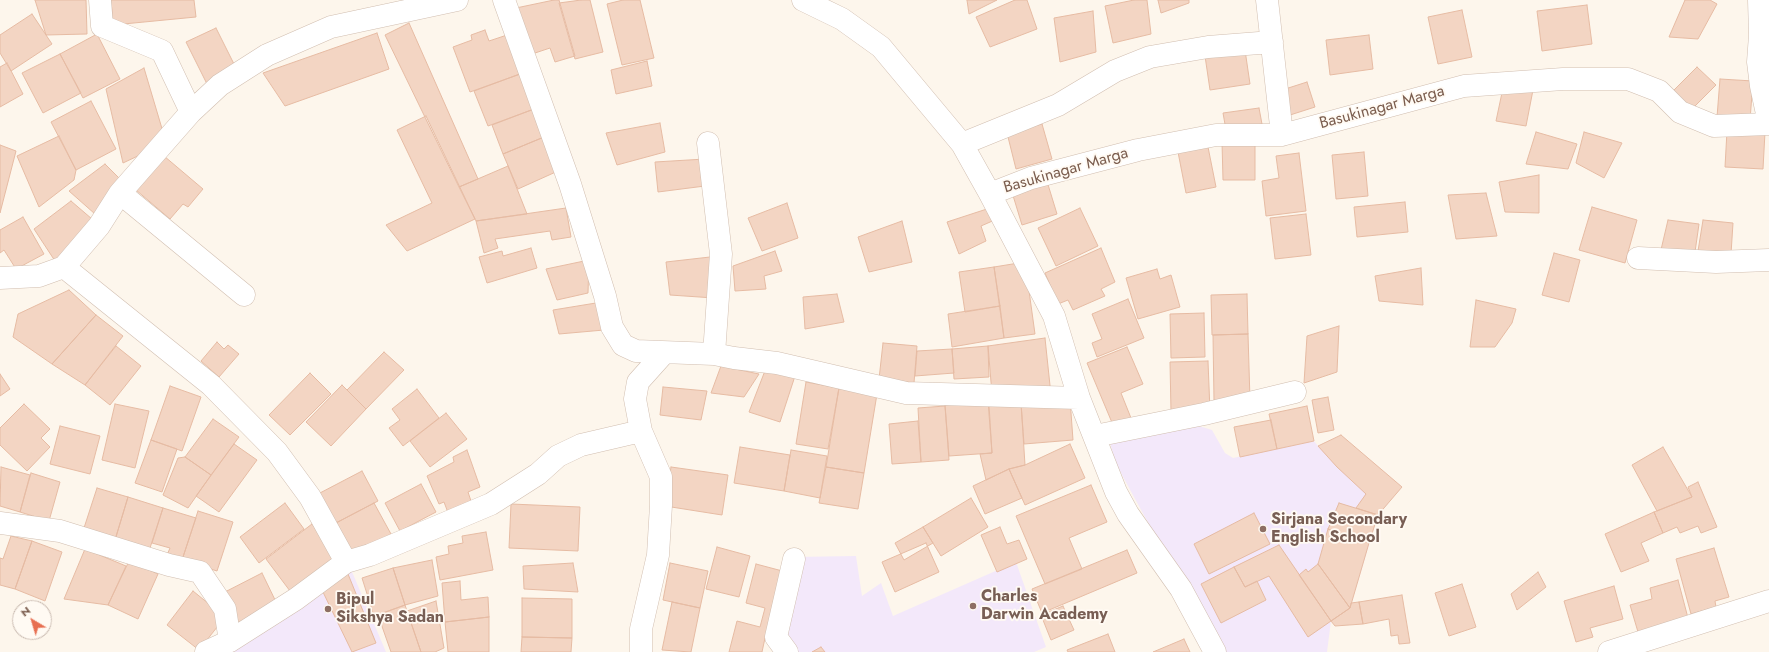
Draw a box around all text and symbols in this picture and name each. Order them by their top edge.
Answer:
street label: Basukinagar Marga [1317,82,1447,134]
street label: Basukinagar Marga [1002,144,1130,198]
place label: Sirjana Secondary English School [1271,510,1407,548]
marker: Sirjana Secondary English School [1258,524,1268,534]
place label: Charles Darwin Academy [981,587,1108,625]
place label: Bipul Sikshya Sadan [336,590,444,628]
north arrow [12,600,52,640]
marker: Charles Darwin Academy [968,601,978,611]
text: N [17,602,34,620]
marker: Bipul Sikshya Sadan [323,604,333,614]

